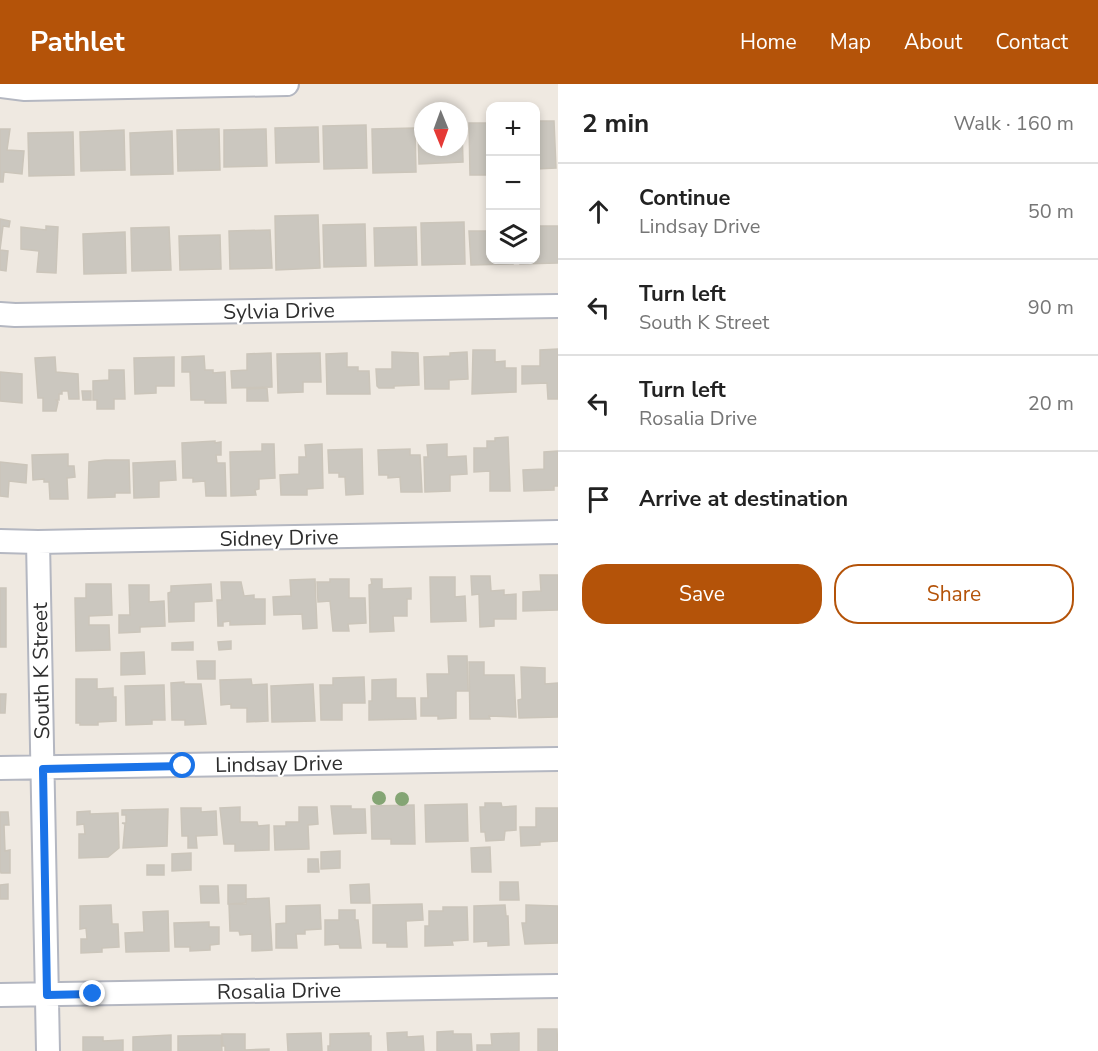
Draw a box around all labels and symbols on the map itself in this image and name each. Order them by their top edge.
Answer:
north arrow [414,102,468,156]
street label: Sylvia Drive [223,296,335,326]
street label: Sidney Drive [219,523,339,553]
street label: South K Street [26,602,56,740]
street label: Lindsay Drive [215,749,343,779]
route start [169,752,195,778]
street label: Rosalia Drive [217,976,341,1006]
route end [79,980,105,1006]

